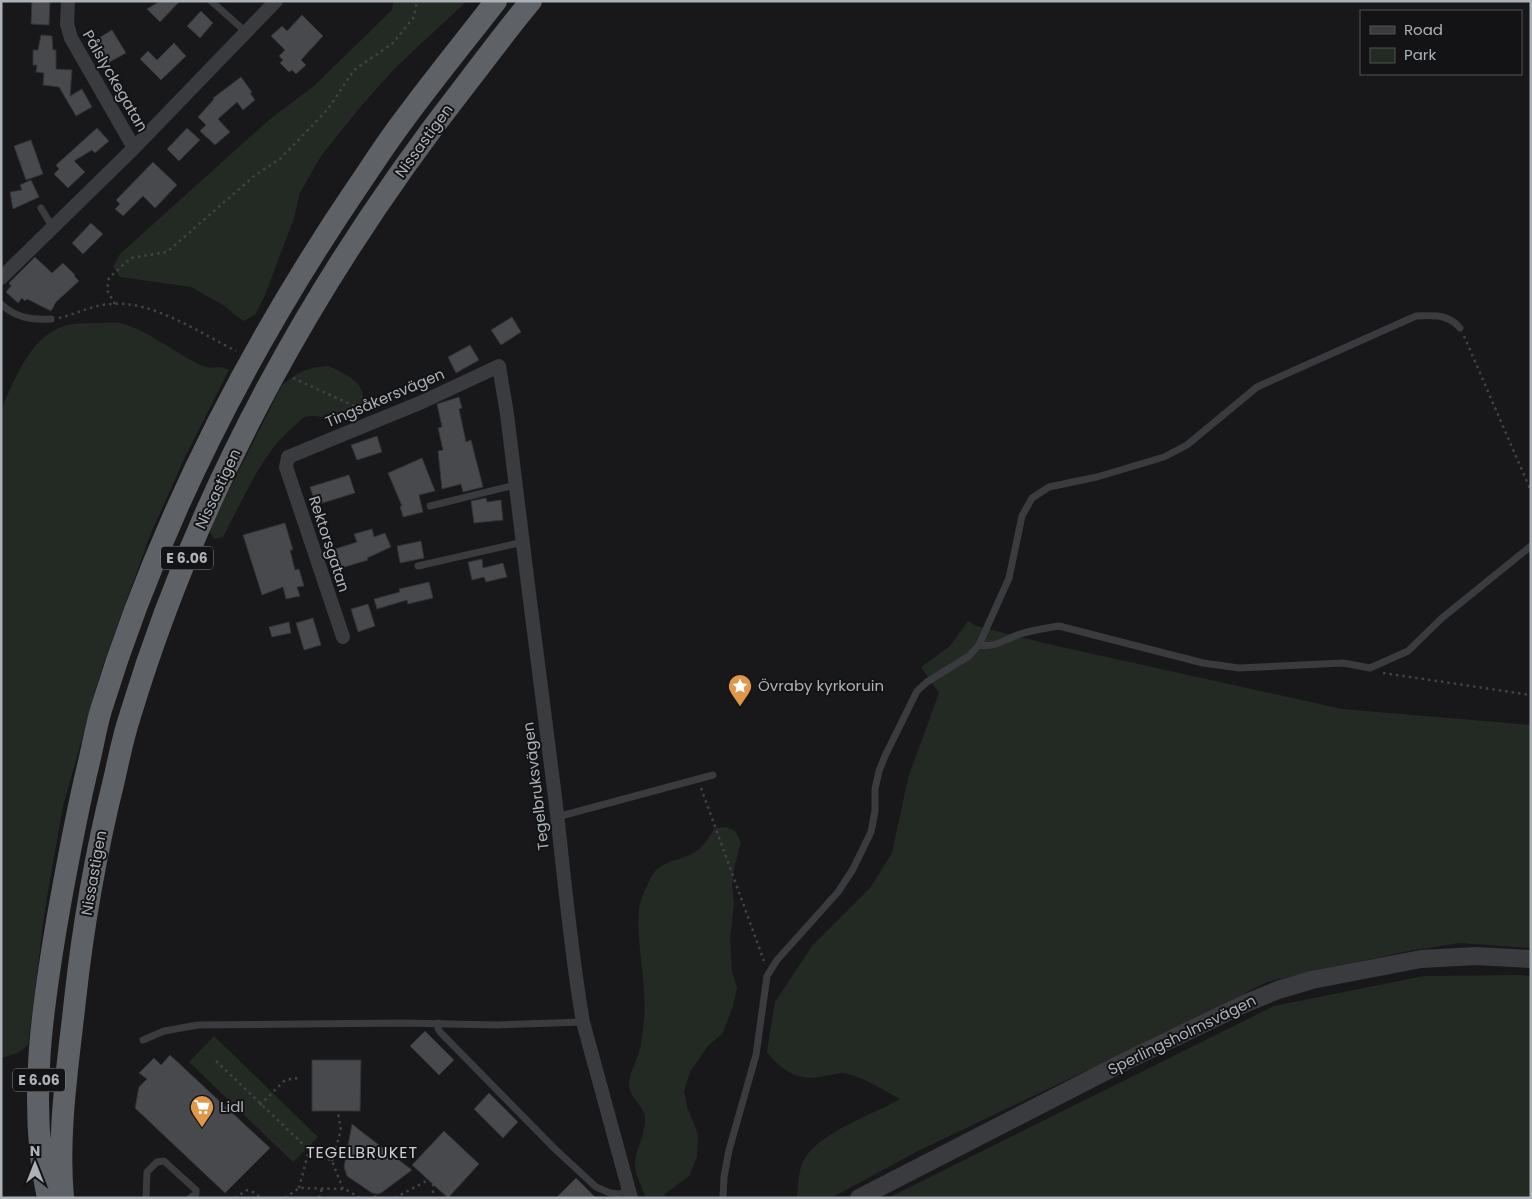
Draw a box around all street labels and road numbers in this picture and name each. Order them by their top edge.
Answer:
street label: Pålslyckegatan [78,26,153,135]
street label: Nissastigen [390,100,457,182]
street label: Tingsåkersvägen [322,363,448,432]
street label: Nissastigen [190,445,245,532]
street label: Rektorsgatan [304,493,355,595]
road number: E 6.06 [161,546,213,570]
street label: Tegelbruksvägen [517,721,554,851]
street label: Nissastigen [76,829,111,917]
street label: Sperlingsholmsvägen [1104,989,1259,1080]
road number: E 6.06 [13,1068,65,1092]

